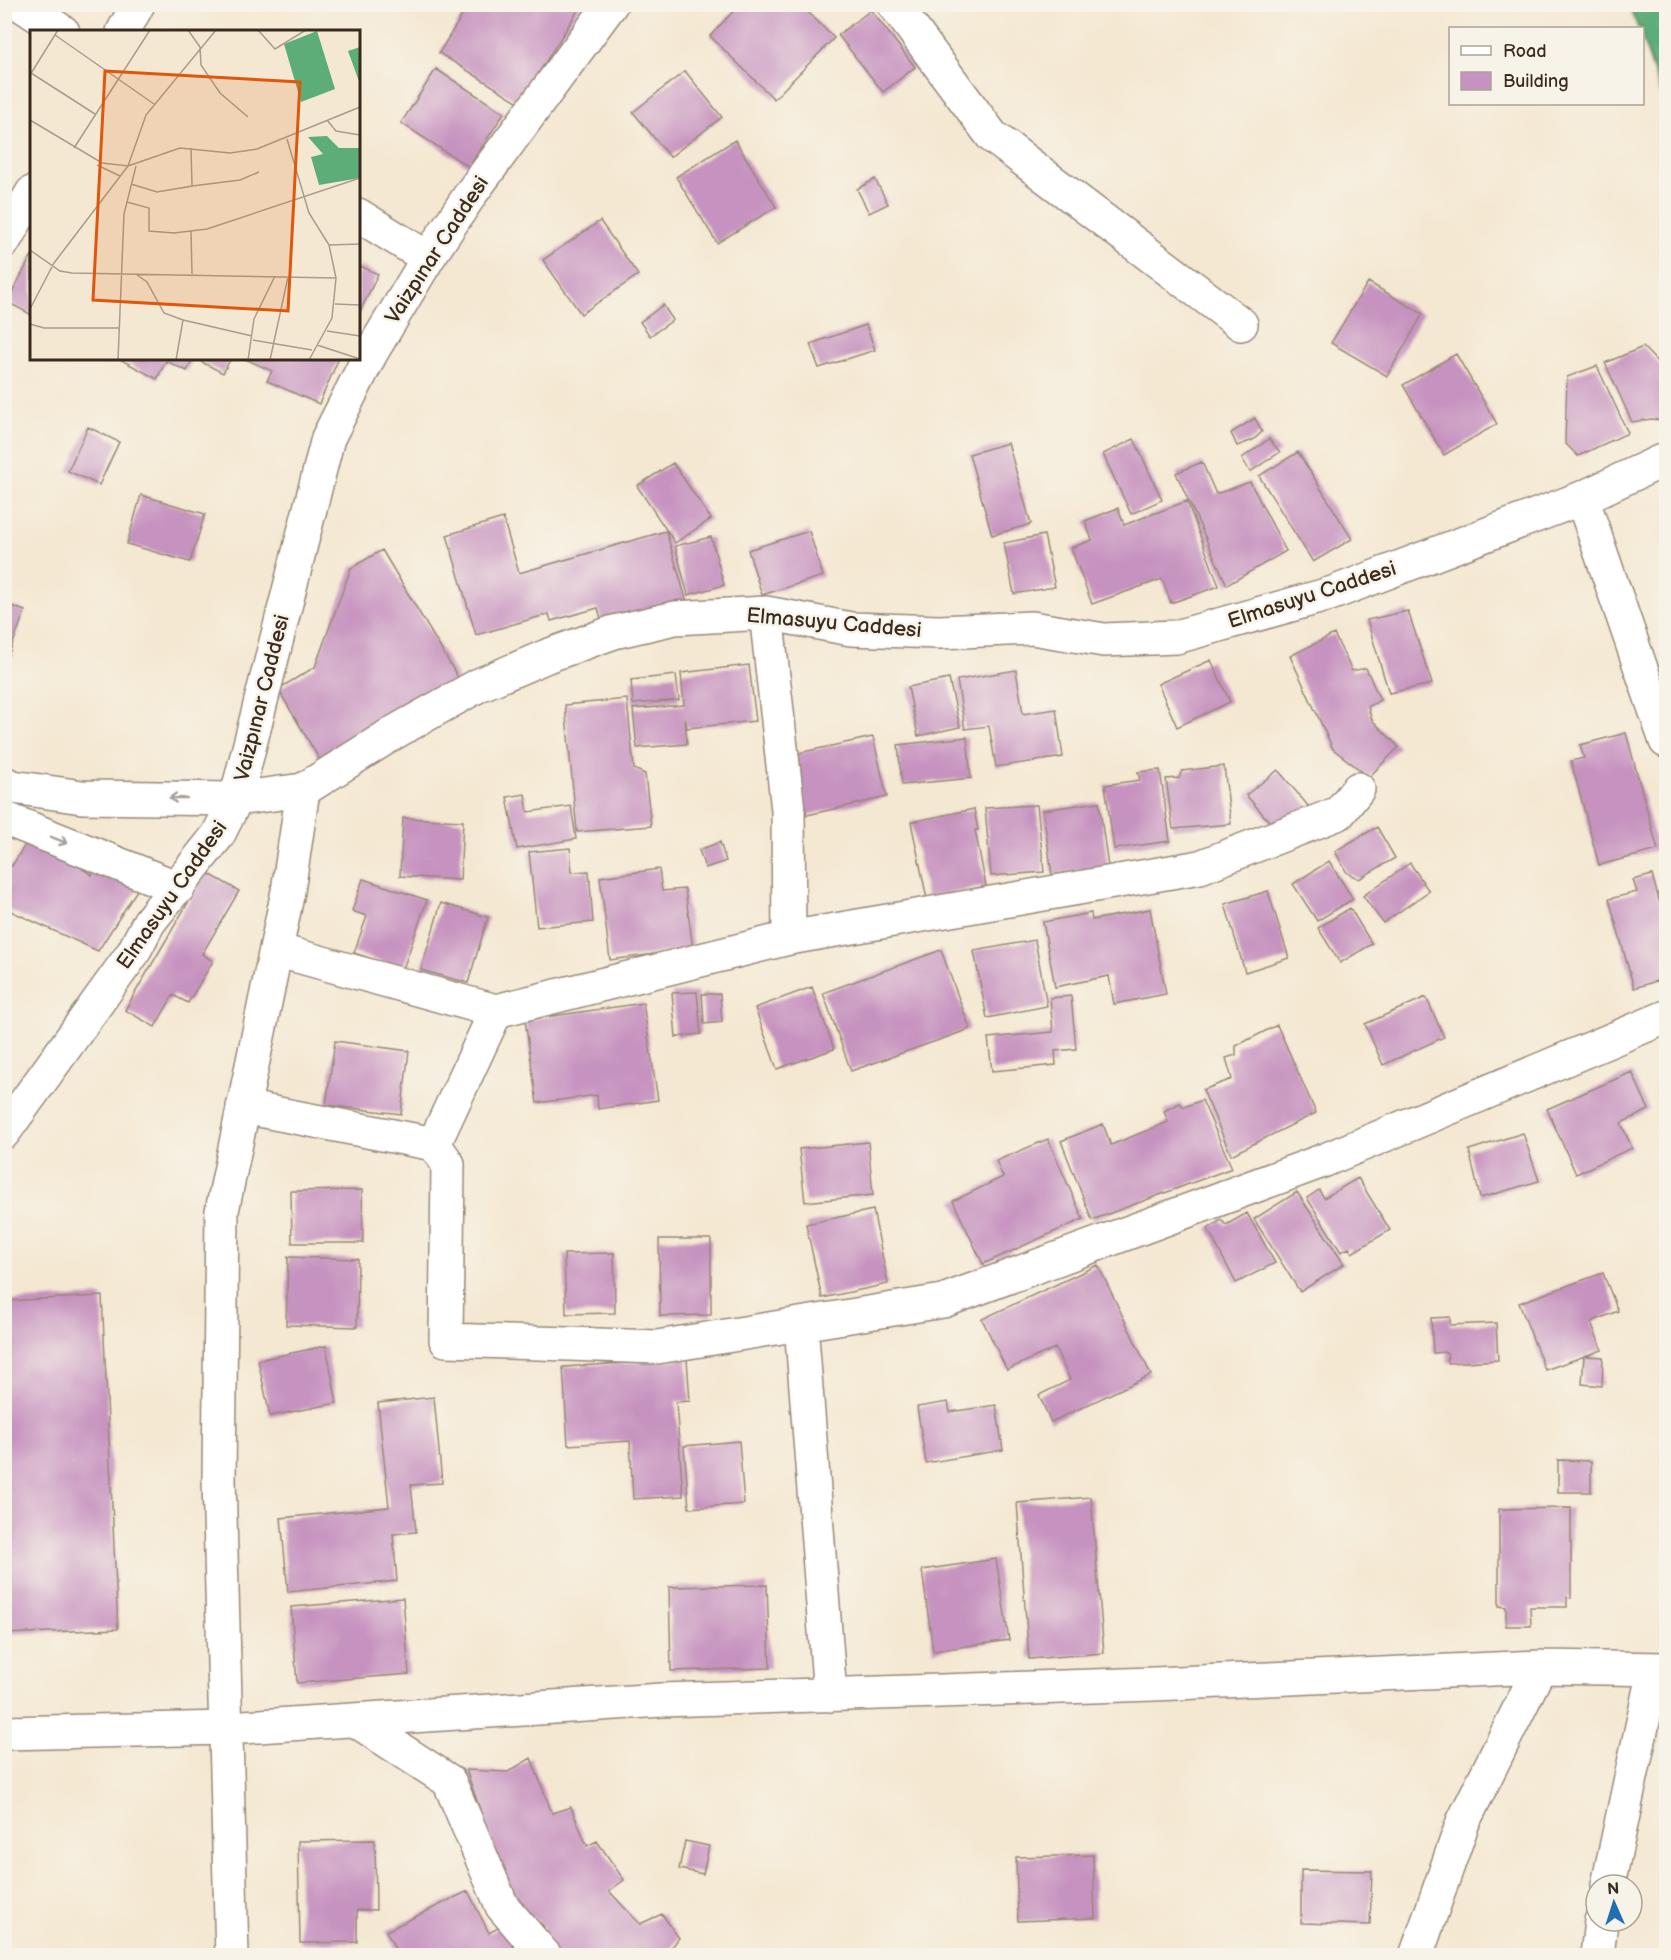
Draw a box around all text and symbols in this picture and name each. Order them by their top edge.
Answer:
legend [1449,27,1644,105]
inset map [30,30,360,360]
text: Road [1503,41,1547,62]
text: Building [1503,71,1569,92]
street label: Vaizpınar Caddesi [380,171,494,329]
street label: Elmasuyu Caddesi [1225,556,1399,634]
street label: Elmasuyu Caddesi [746,603,922,643]
street label: Vaizpınar Caddesi [229,612,295,784]
one-way arrow [168,792,188,804]
street label: Elmasuyu Caddesi [111,816,233,974]
one-way arrow [49,835,67,846]
north arrow [1584,1873,1644,1933]
text: N [1607,1880,1620,1899]

